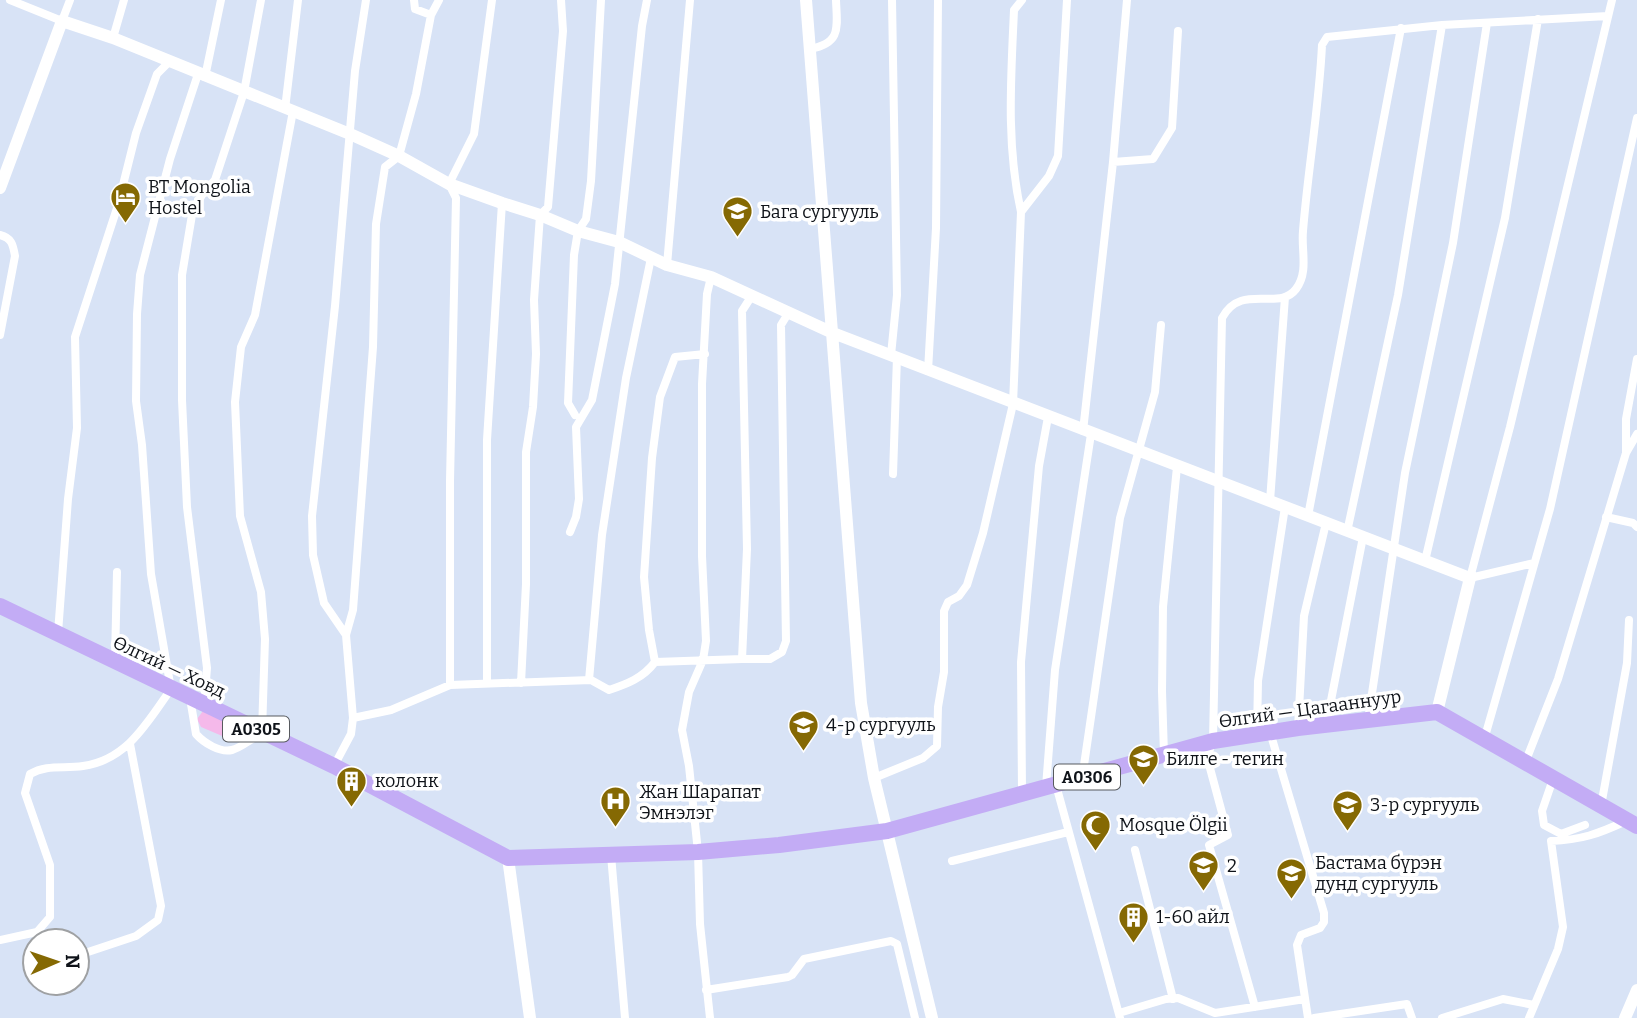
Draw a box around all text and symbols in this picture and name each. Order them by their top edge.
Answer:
place label: BT Mongolia Hostel [148,176,251,219]
hotel icon: BT Mongolia Hostel [108,180,142,224]
school or university icon: Бага сургууль [720,195,754,239]
place label: Бага сургууль [760,201,879,223]
street label: Өлгий — Ховд [109,631,229,703]
street label: Өлгий — Цагааннуур [1217,685,1403,733]
school or university icon: 4-р сургууль [786,708,820,752]
place label: 4-р сургууль [826,714,936,736]
road number: A0305 [223,716,289,742]
school or university icon: Билге - тегин [1126,742,1160,786]
place label: Билге - тегин [1166,748,1284,770]
building icon: колонк [335,764,369,808]
road number: A0306 [1054,764,1120,790]
place label: колонк [375,770,439,792]
place label: Жан Шарапат Эмнэлэг [639,781,761,824]
hospital icon: Жан Шарапат Эмнэлэг [599,785,633,829]
school or university icon: 3-р сургууль [1330,788,1364,832]
place label: 3-р сургууль [1370,794,1479,816]
mosque icon: Mosque Ölgii [1079,808,1113,852]
place label: Mosque Ölgii [1119,814,1228,836]
school or university icon: 2 [1187,849,1221,893]
place label: Бастама бүрэн дунд сургууль [1315,852,1442,895]
place label: 2 [1227,855,1237,877]
school or university icon: Бастама бүрэн дунд сургууль [1275,856,1309,900]
building icon: 1-60 айл [1116,900,1150,944]
place label: 1-60 айл [1156,906,1230,928]
north arrow [21,927,91,997]
text: N [61,954,84,969]

